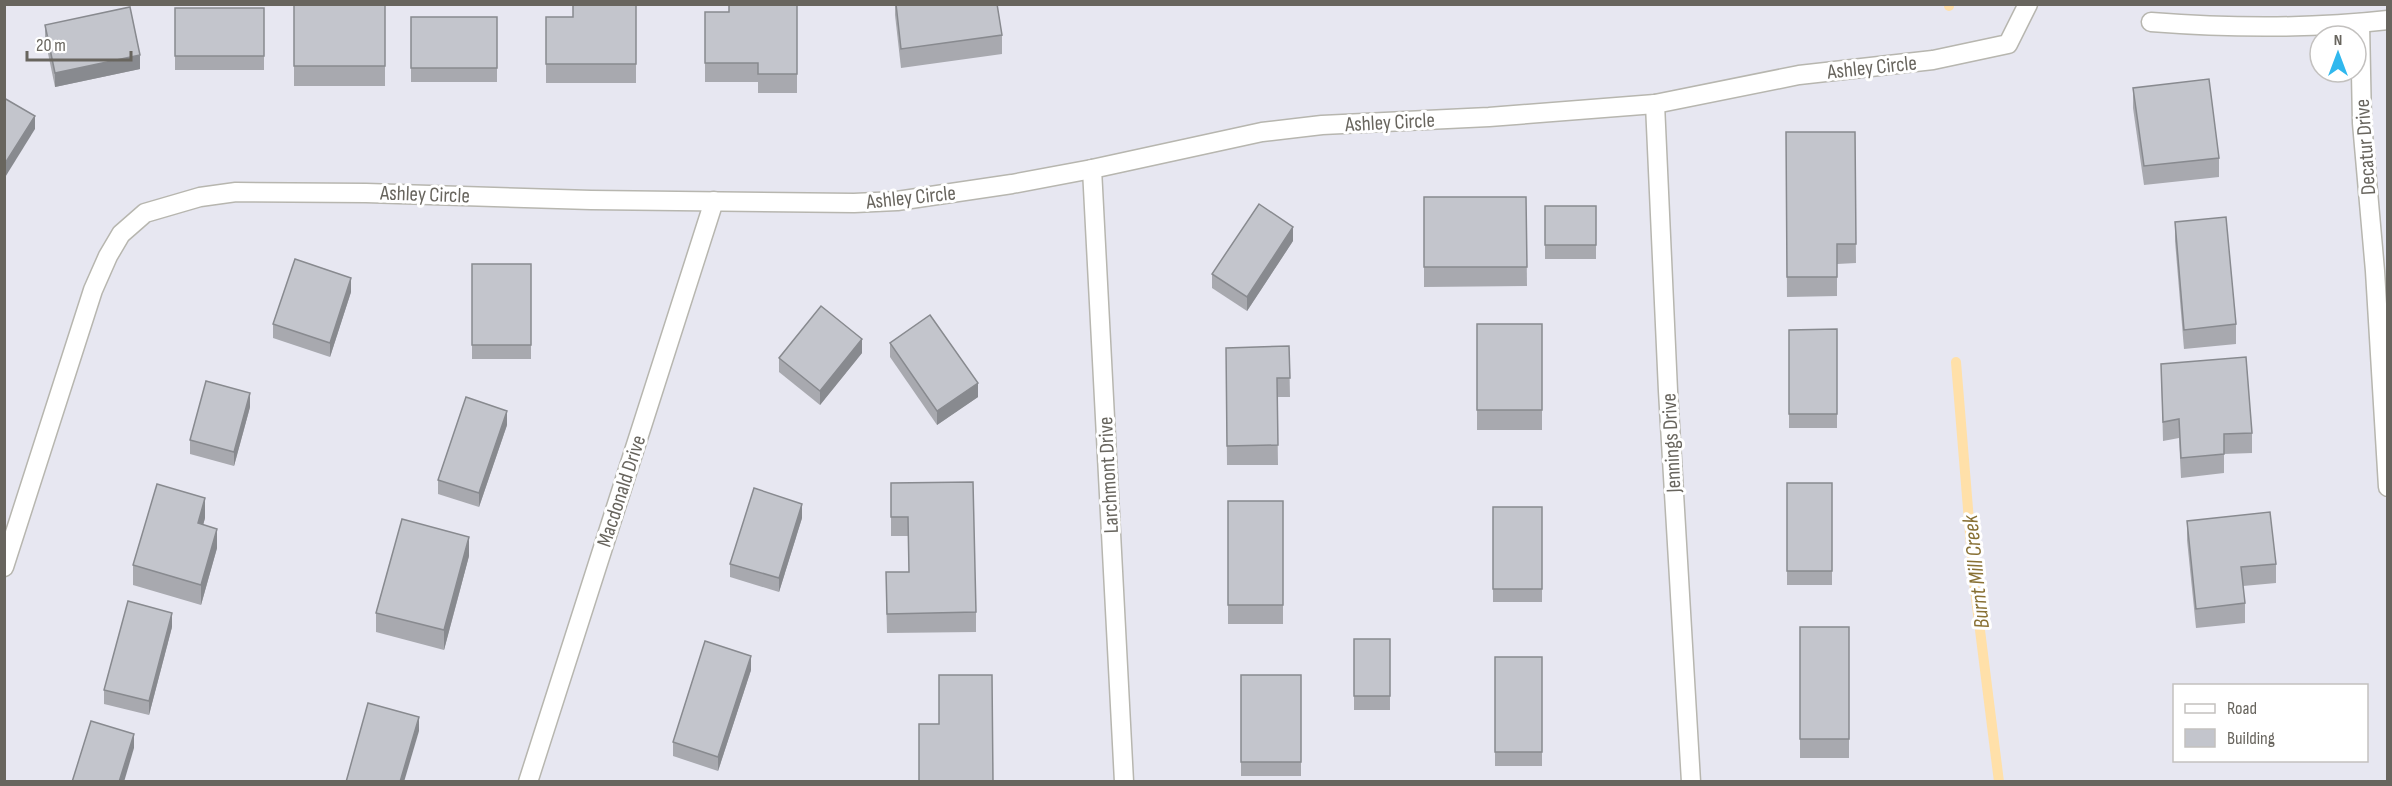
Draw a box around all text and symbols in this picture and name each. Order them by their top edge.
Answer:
scale bar [27,24,130,62]
north arrow [2308,24,2368,84]
text: N [2334,31,2342,50]
text: 20 m [36,35,66,56]
street label: Ashley Circle [1825,50,1918,85]
street label: Decatur Drive [2350,98,2381,196]
street label: Ashley Circle [1344,108,1436,137]
street label: Ashley Circle [379,180,470,209]
street label: Ashley Circle [864,180,957,215]
street label: Jennings Drive [1656,393,1687,494]
street label: Larchmont Drive [1093,416,1124,534]
street label: Macdonald Drive [592,432,651,550]
water label: Burnt Mill Creek [1957,513,1996,630]
legend [2173,684,2368,762]
text: Road [2227,698,2257,719]
text: Building [2227,728,2275,749]

